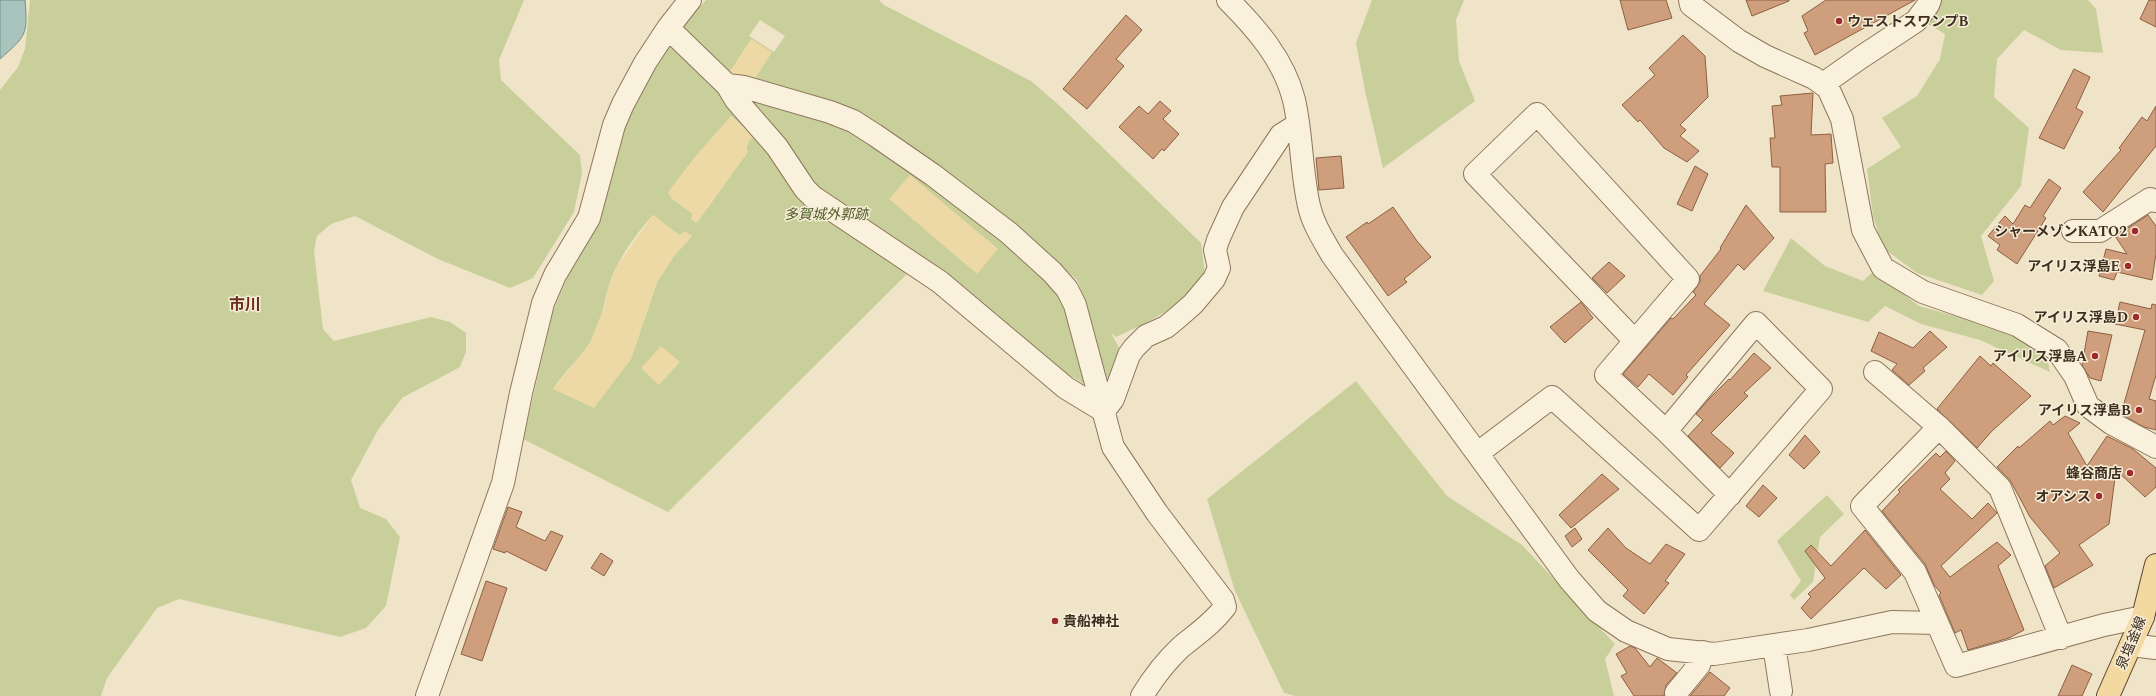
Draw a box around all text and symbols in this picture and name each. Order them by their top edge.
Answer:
place label: ウェストスワンプB [1847,11,1969,32]
marker: ウェストスワンプB [1834,16,1844,26]
park label: 多賀城外郭跡 [784,204,870,225]
place label: シャーメゾンKATO2 [1994,221,2127,242]
marker: シャーメゾンKATO2 [2130,226,2140,236]
place label: アイリス浮島E [2027,256,2120,277]
marker: アイリス浮島E [2123,261,2133,271]
district label: 市川 [229,293,261,317]
place label: アイリス浮島D [2033,307,2128,328]
marker: アイリス浮島D [2131,312,2141,322]
place label: アイリス浮島A [1993,346,2087,367]
marker: アイリス浮島A [2090,351,2100,361]
place label: アイリス浮島B [2038,400,2131,421]
marker: アイリス浮島B [2134,405,2144,415]
place label: 蜂谷商店 [2066,463,2122,484]
marker: 蜂谷商店 [2125,468,2135,478]
place label: オアシス [2036,486,2091,507]
marker: オアシス [2094,491,2104,501]
place label: 貴船神社 [1063,611,1119,632]
street label: 泉塩釜線 [2110,613,2152,673]
marker: 貴船神社 [1050,616,1060,626]

